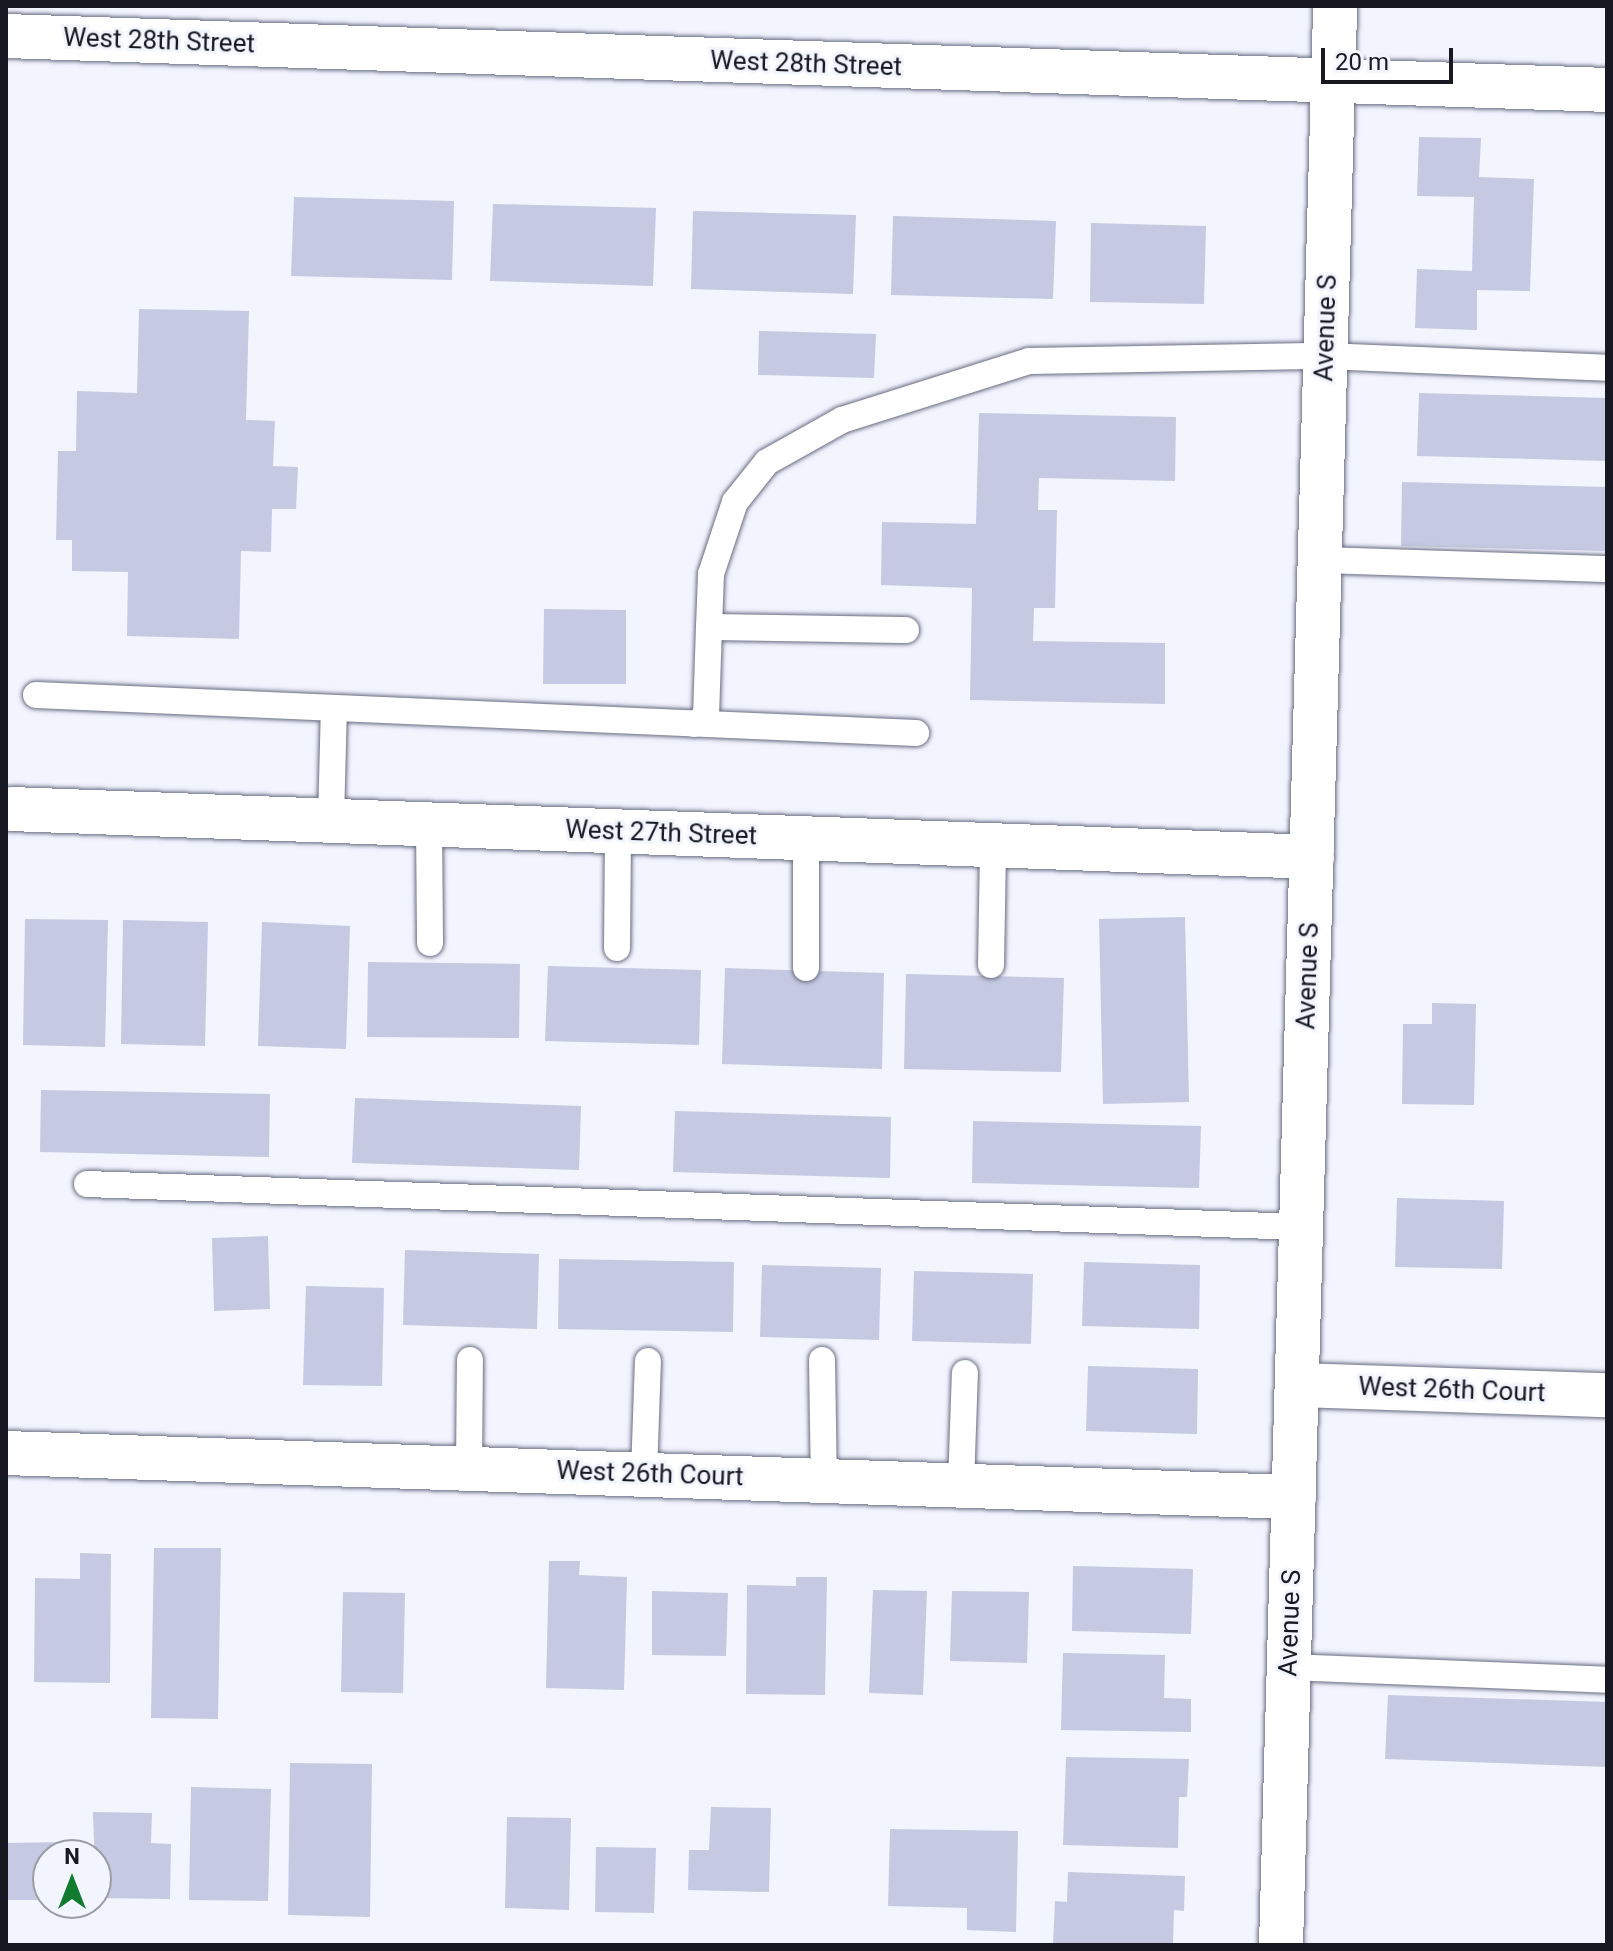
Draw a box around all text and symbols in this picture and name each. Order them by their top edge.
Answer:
street label: West 28th Street [63,22,255,60]
scale bar [1325,32,1457,82]
street label: West 28th Street [710,45,902,83]
text: 20 m [1335,48,1389,76]
street label: Avenue S [1309,274,1343,382]
street label: West 27th Street [565,814,757,852]
street label: Avenue S [1291,922,1325,1030]
street label: West 26th Court [1358,1371,1546,1409]
street label: West 26th Court [556,1455,744,1493]
street label: Avenue S [1273,1569,1307,1677]
north arrow [32,1839,112,1919]
text: N [64,1844,80,1869]

